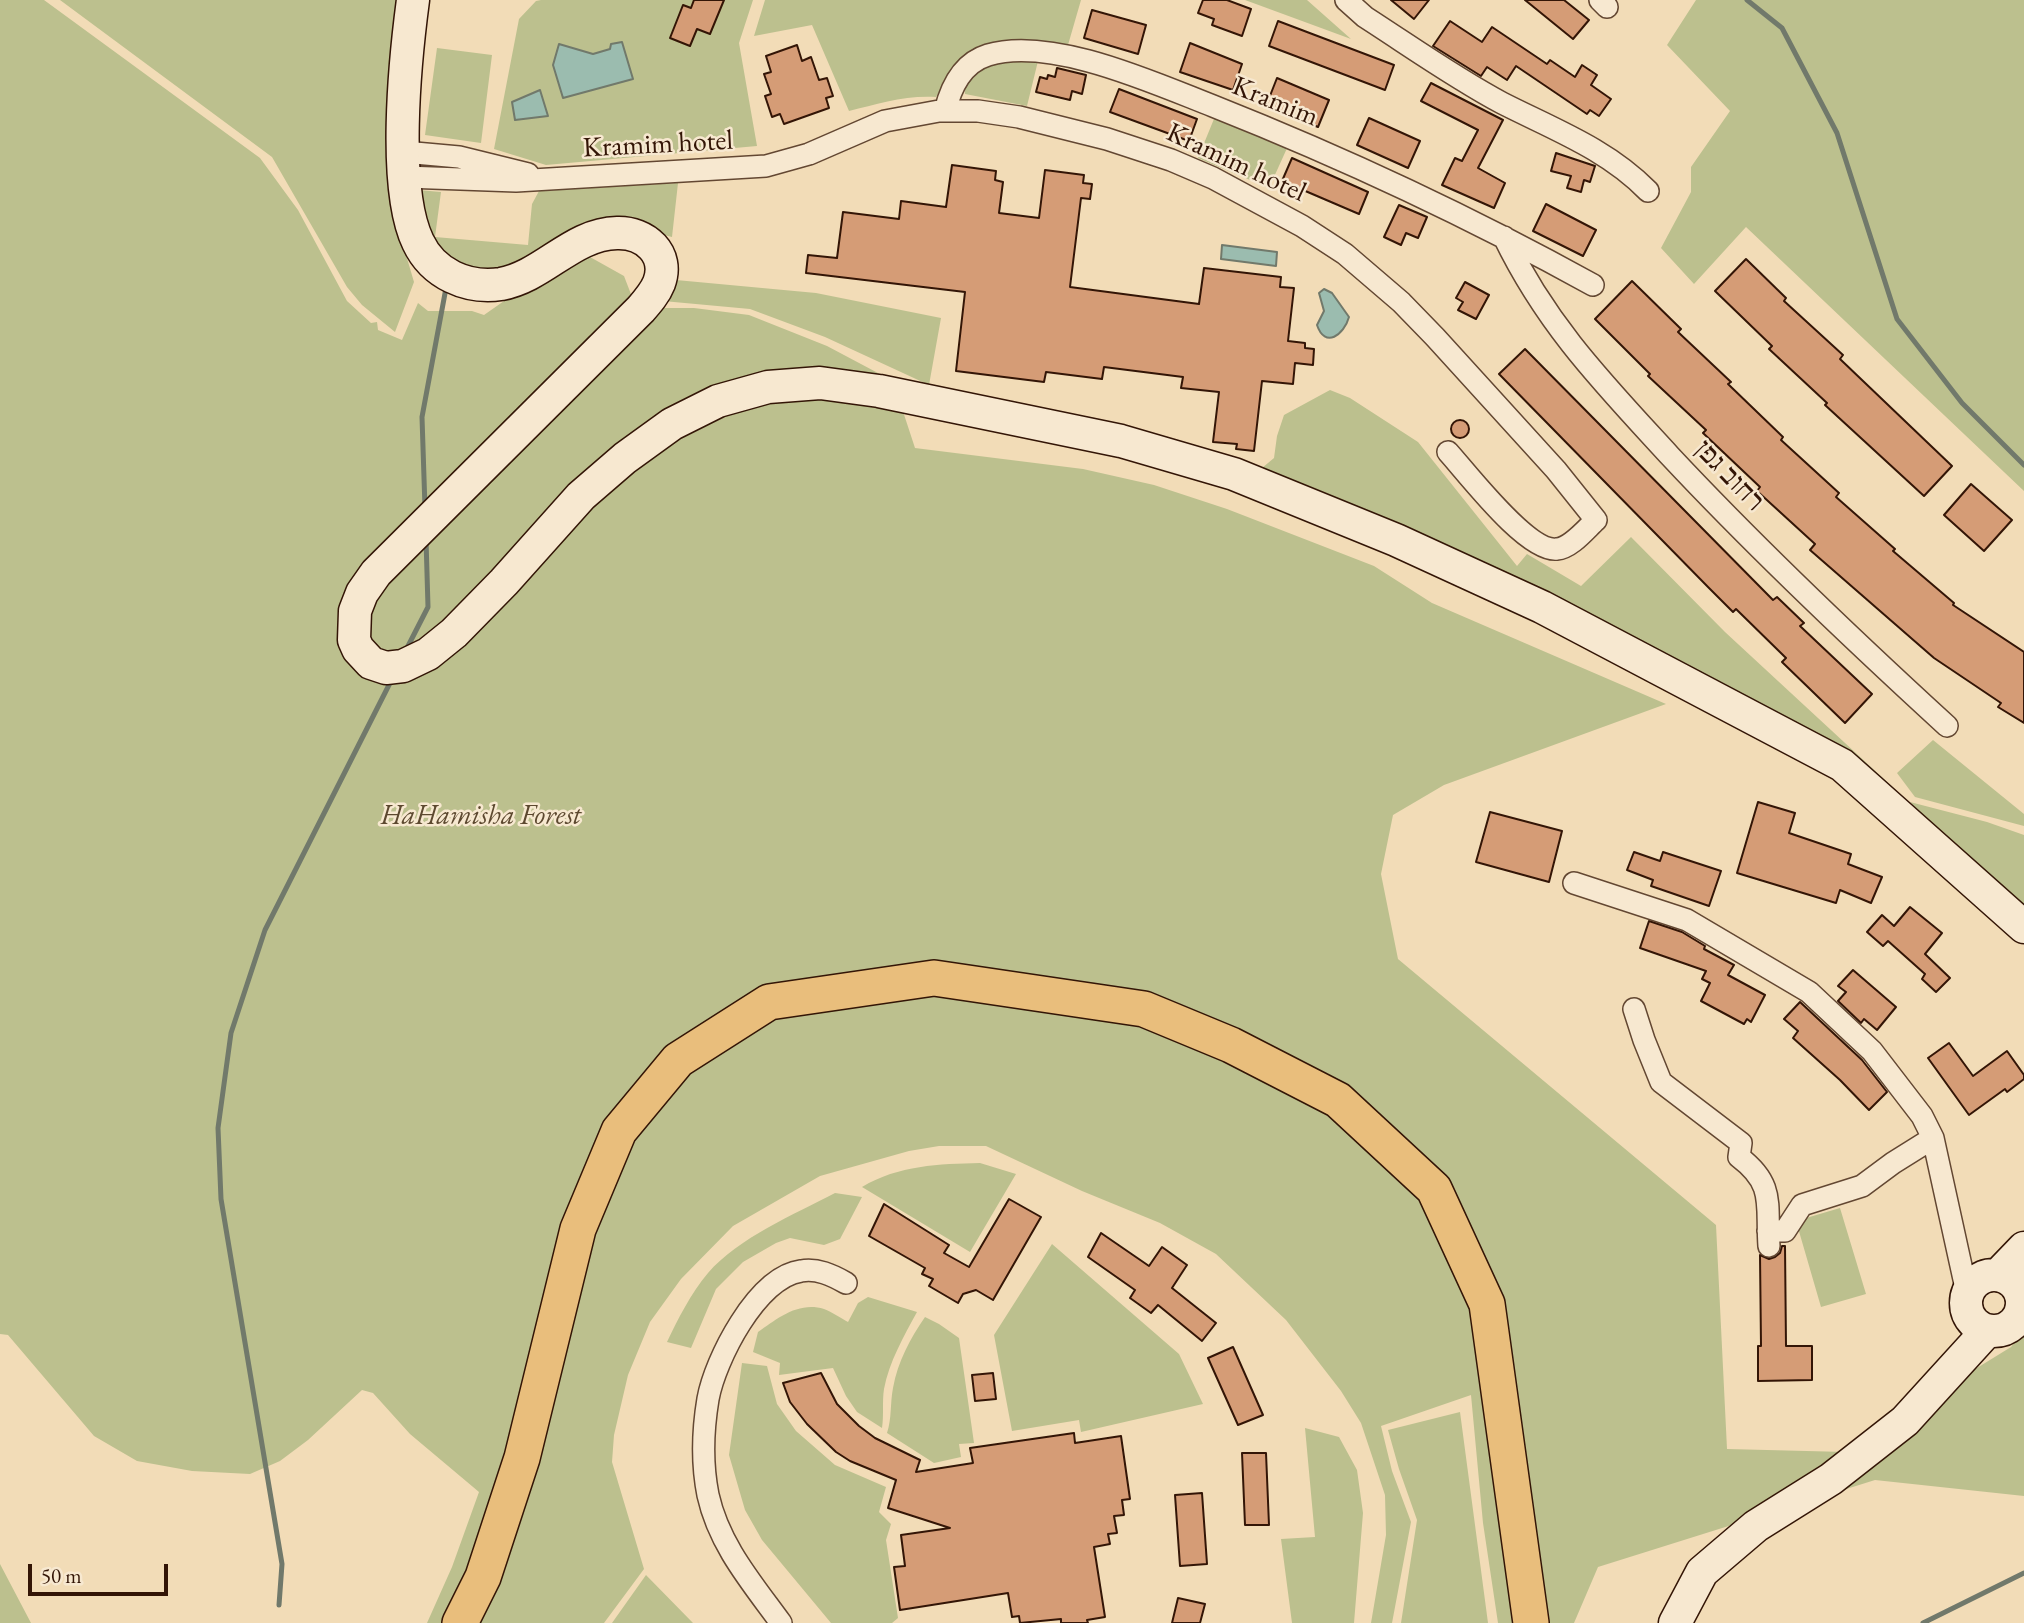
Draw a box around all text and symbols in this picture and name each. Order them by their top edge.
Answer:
street label: Kramim [1227,70,1323,134]
street label: Kramim hotel [1161,116,1311,210]
street label: Kramim hotel [582,124,734,166]
street label: רחוב גפן [1687,434,1771,518]
park label: HaHamisha Forest [381,799,581,833]
scale bar [32,1550,172,1594]
text: 50 m [41,1562,82,1589]

